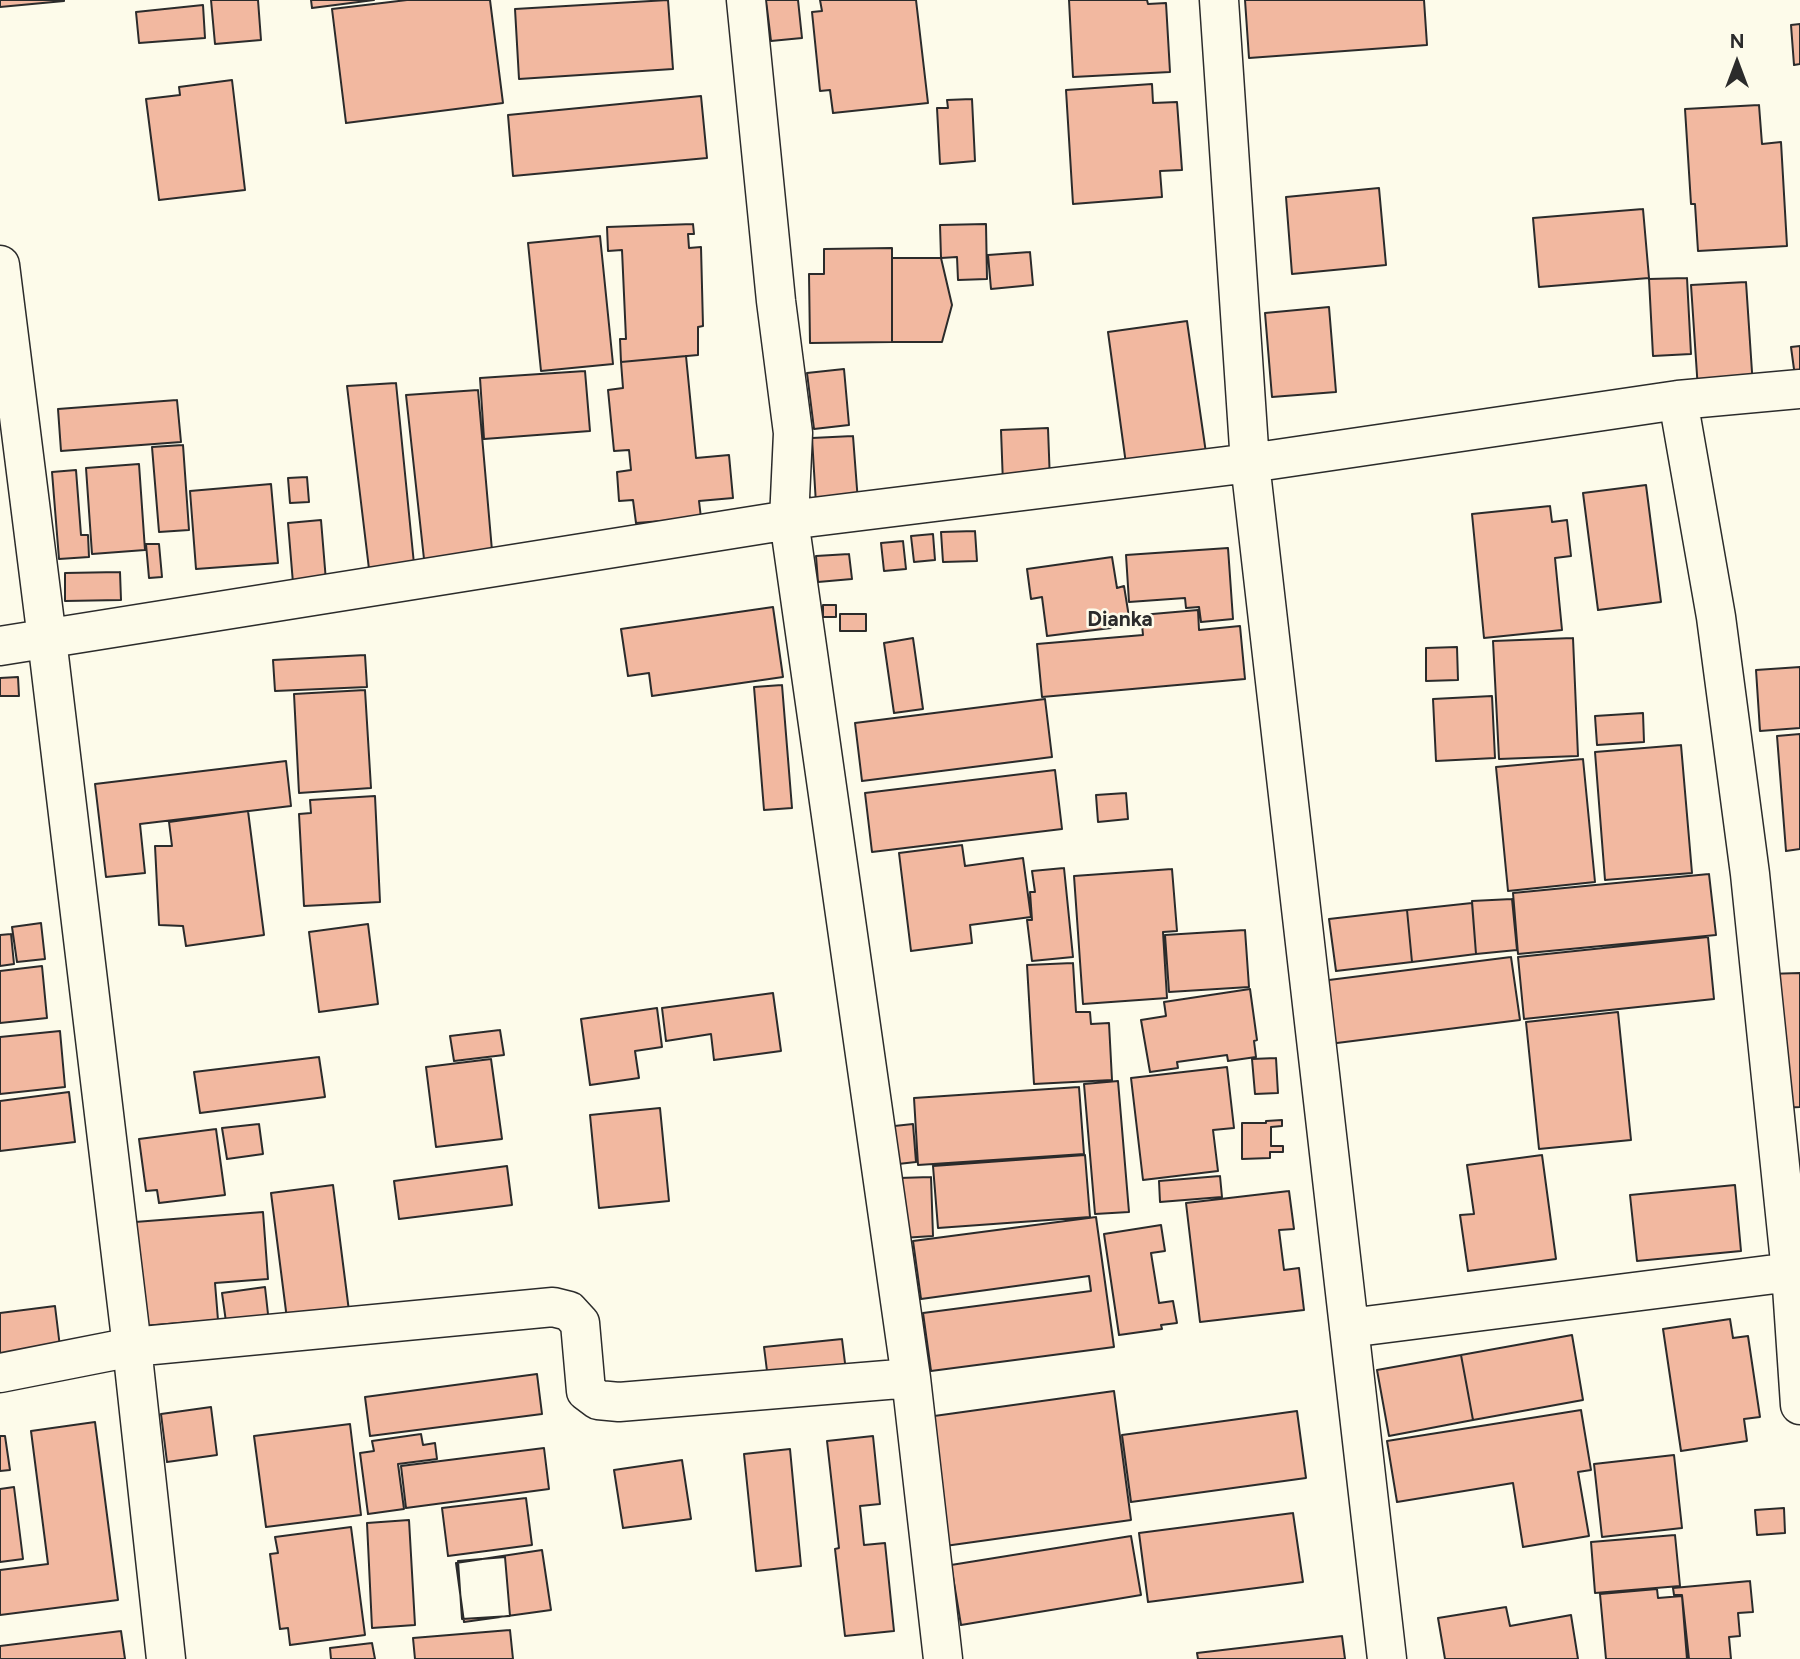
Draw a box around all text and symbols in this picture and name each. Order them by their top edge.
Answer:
north arrow [1702,28,1772,98]
text: N [1730,30,1744,53]
district label: Dianka [1087,607,1153,633]

